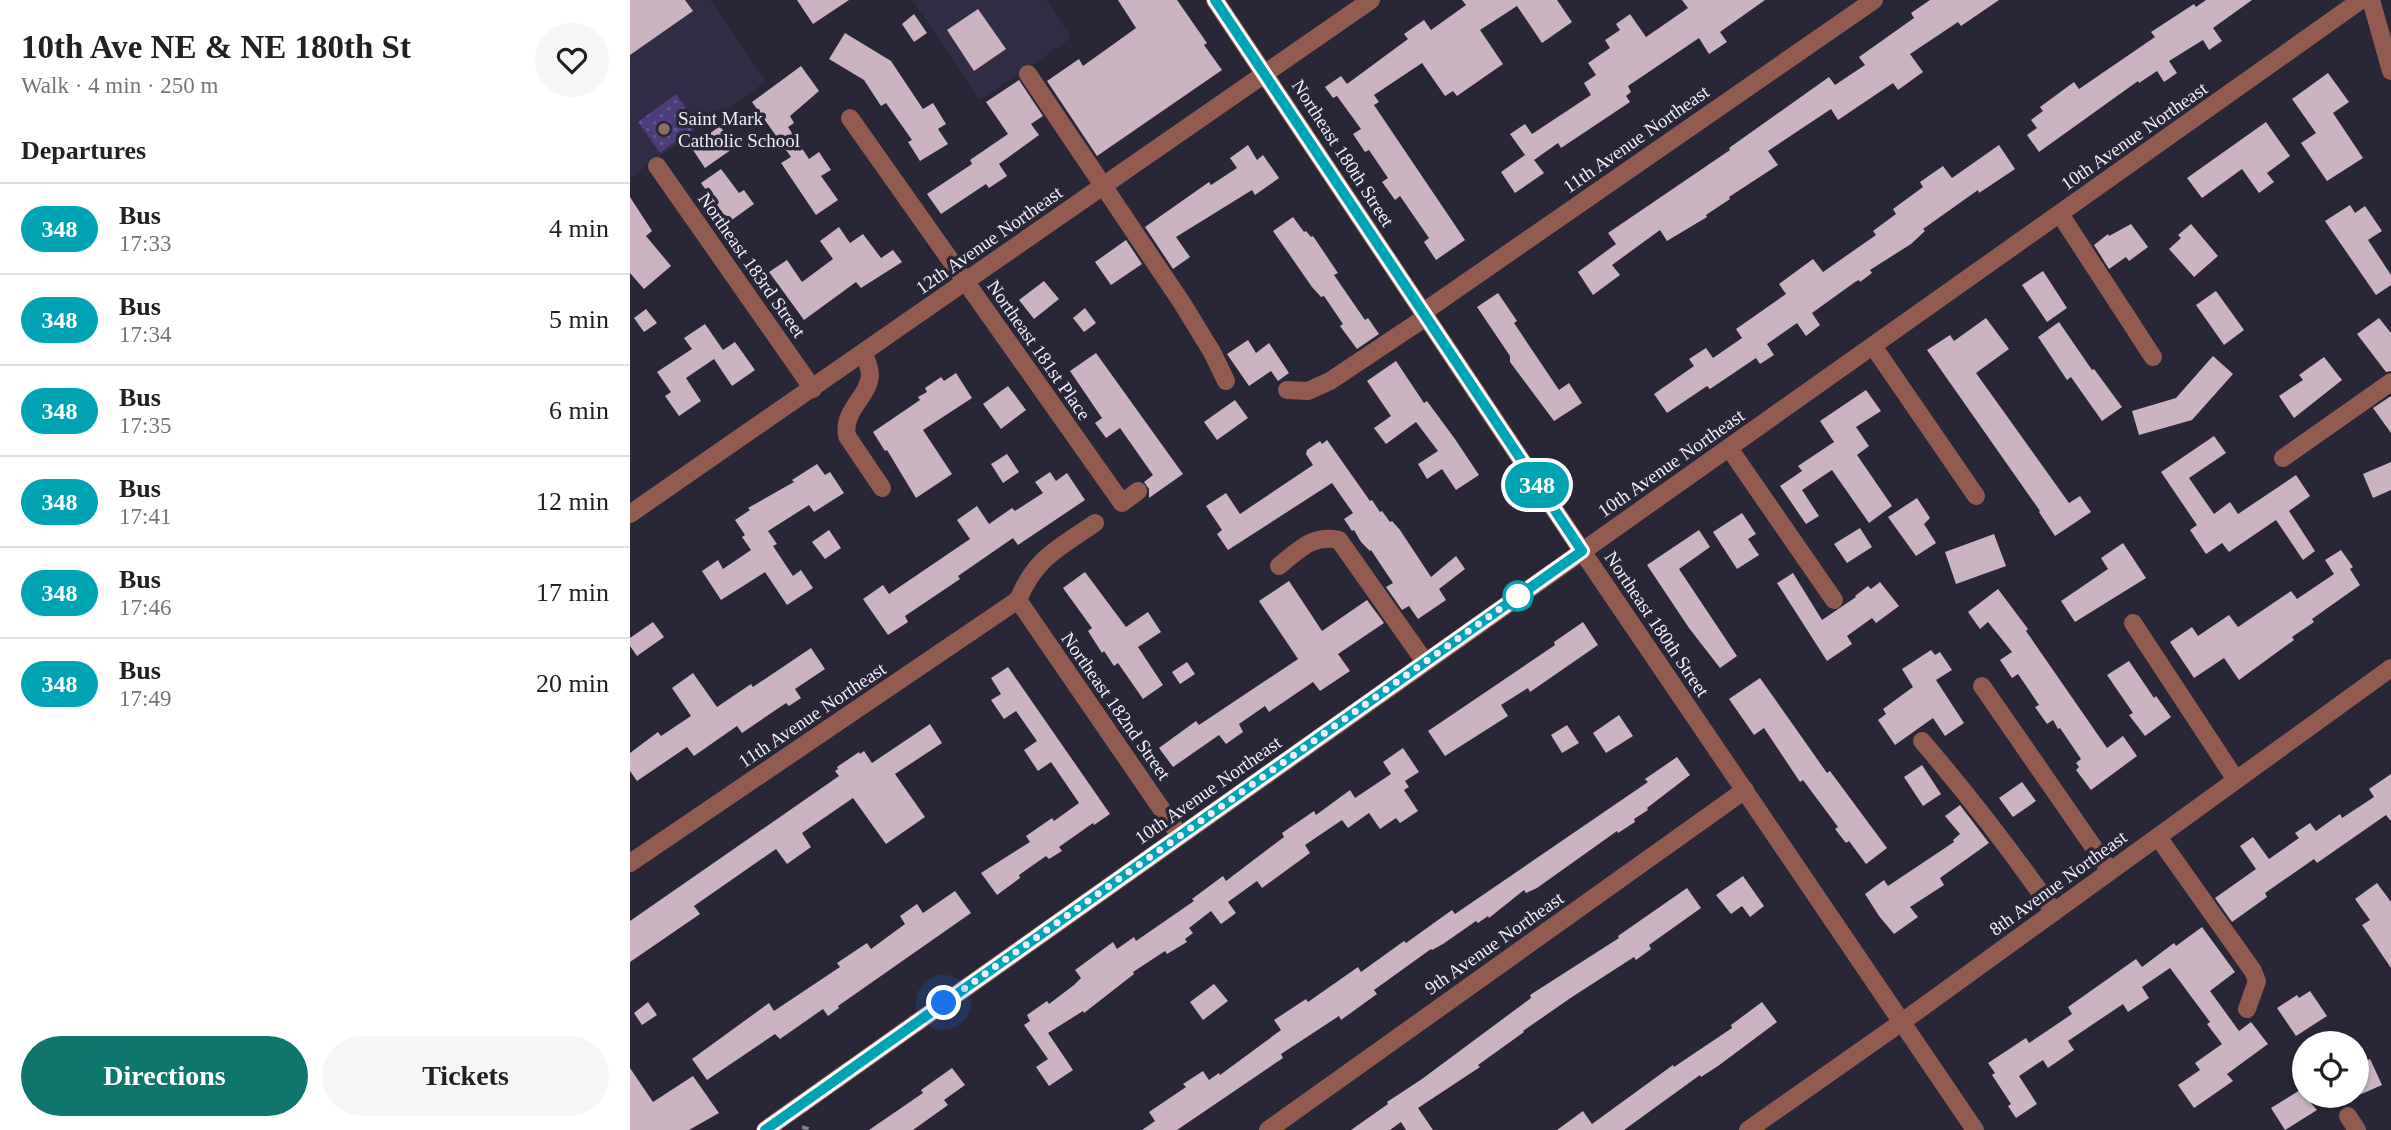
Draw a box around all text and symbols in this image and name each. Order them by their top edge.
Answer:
button: heart [535,23,609,97]
text: 10th Ave NE & NE 180th St [21,29,411,65]
text: Walk · 4 min · 250 m [21,73,218,98]
street label: Northeast 180th Street [1288,76,1399,231]
street label: 10th Avenue Northeast [2057,77,2212,194]
street label: 11th Avenue Northeast [1559,80,1713,197]
place label: Saint Mark Catholic School [678,108,800,151]
marker: Saint Mark Catholic School [656,121,672,137]
text: Departures [21,136,146,165]
street label: 12th Avenue Northeast [912,181,1067,298]
street label: Northeast 183rd Street [694,189,810,342]
text: Bus [119,201,161,230]
text: 4 min [549,214,609,243]
text: 348 [42,216,78,242]
text: 17:33 [119,231,171,256]
street label: Northeast 181st Place [983,276,1095,424]
text: Bus [119,292,161,321]
text: 5 min [549,305,609,334]
text: 348 [42,307,78,333]
text: 17:34 [119,322,171,347]
text: Bus [119,383,161,412]
text: 6 min [549,396,609,425]
text: 348 [42,398,78,424]
street label: 10th Avenue Northeast [1594,404,1749,521]
text: 17:35 [119,413,171,438]
line badge: 348 [1497,462,1577,508]
text: 348 [1519,472,1555,498]
text: Bus [119,474,161,503]
text: 12 min [536,487,609,516]
text: 348 [42,489,78,515]
text: 17:41 [119,504,171,529]
street label: Northeast 180th Street [1600,547,1714,701]
text: Bus [119,565,161,594]
text: 17 min [536,578,609,607]
text: 348 [42,580,78,606]
unlabelled marker [1503,581,1533,611]
text: 17:46 [119,595,171,620]
street label: Northeast 182nd Street [1057,628,1175,784]
text: Bus [119,656,161,685]
street label: 11th Avenue Northeast [734,658,890,772]
text: 20 min [536,669,609,698]
text: 348 [42,671,78,697]
text: 17:49 [119,686,171,711]
street label: 10th Avenue Northeast [1131,731,1286,848]
street label: 8th Avenue Northeast [1985,826,2131,940]
street label: 9th Avenue Northeast [1421,887,1568,999]
your location [926,985,961,1020]
map controls [2292,1031,2369,1108]
button: locate [2292,1031,2369,1108]
button: Directions [21,1036,308,1116]
button: Tickets [322,1036,609,1116]

